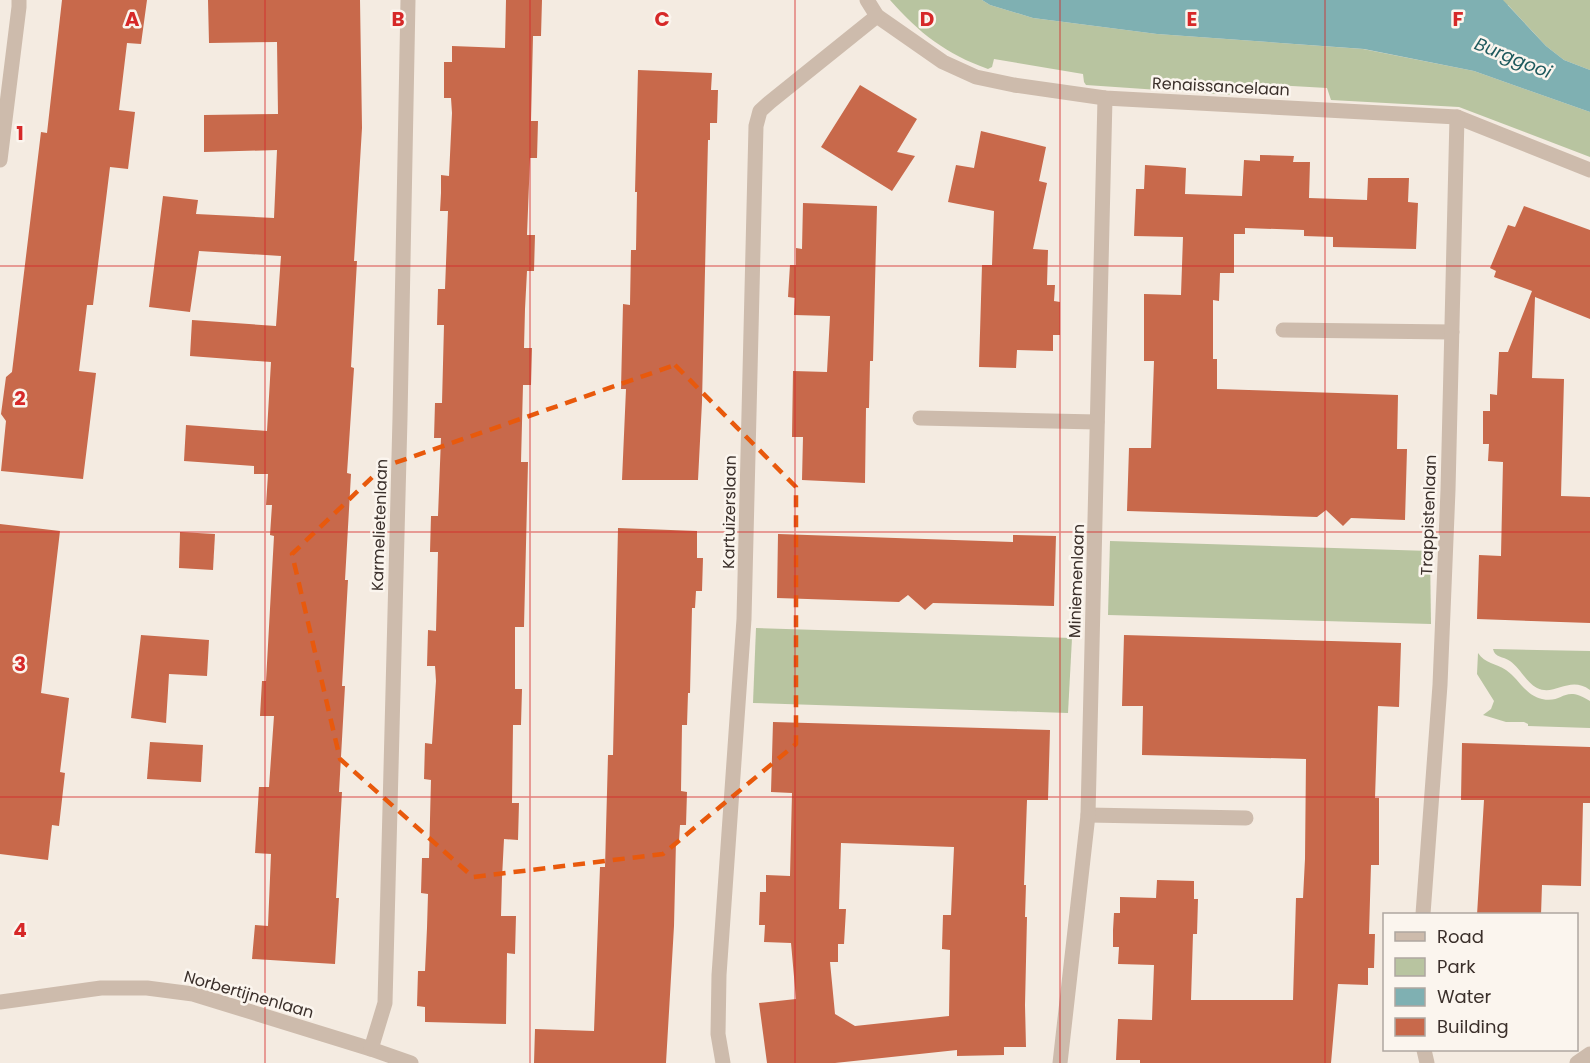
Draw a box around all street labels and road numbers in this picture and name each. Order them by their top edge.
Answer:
street label: Renaissancelaan [1152,71,1290,102]
street label: Trappistenlaan [1415,454,1442,576]
street label: Kartuizerslaan [717,455,742,569]
street label: Karmelietenlaan [366,458,393,592]
street label: Miniemenlaan [1063,524,1090,639]
street label: Norbertijnenlaan [181,965,316,1024]

